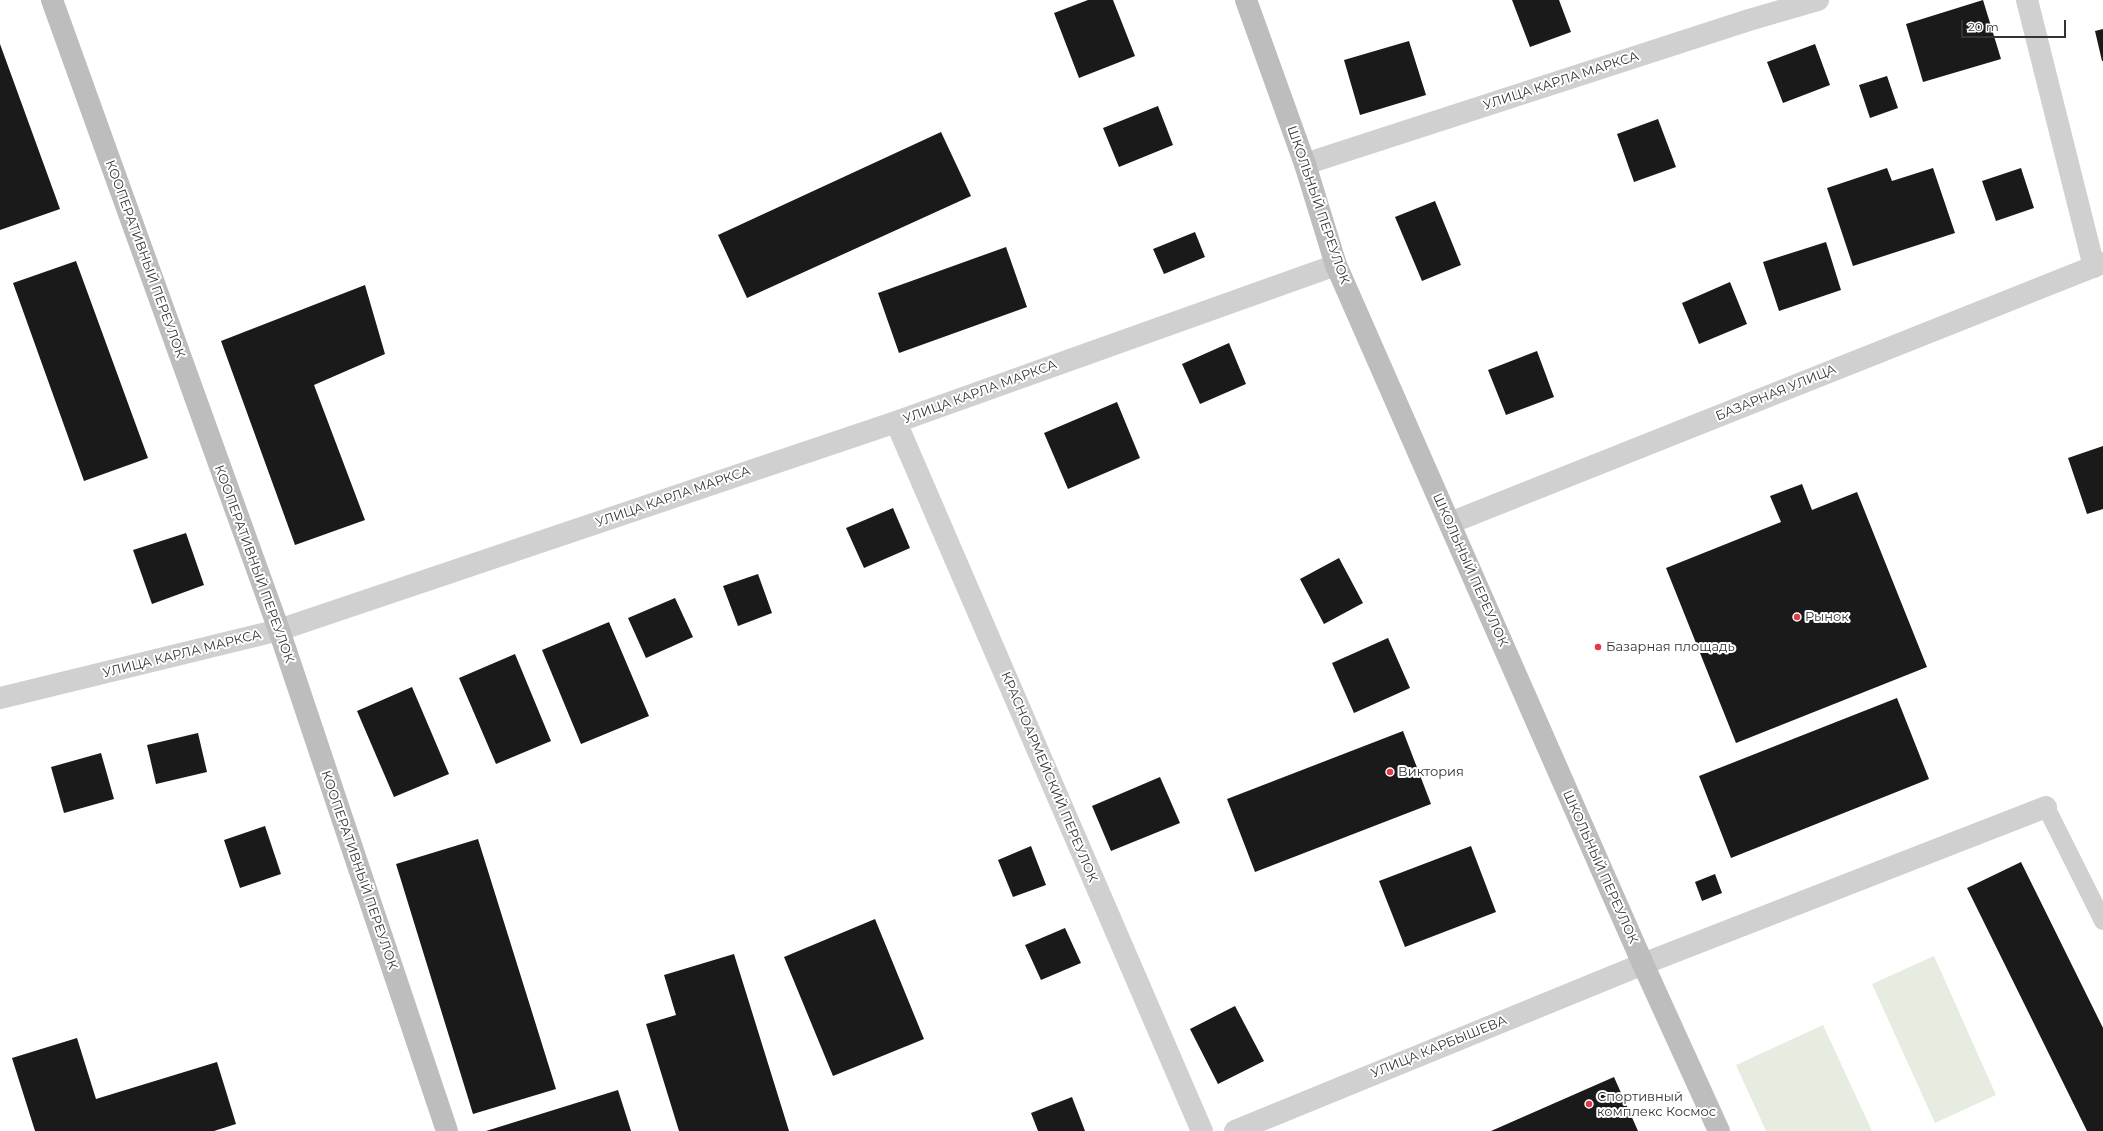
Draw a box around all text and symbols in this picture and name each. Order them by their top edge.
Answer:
scale bar [1963,12,2068,38]
text: 20 m [1968,19,1999,34]
street label: УЛИЦА КАРЛА МАРКСА [1481,48,1641,114]
street label: ШКОЛЬНЫЙ ПЕРЕУЛОК [1284,124,1352,286]
street label: КООПЕРАТИВНЫЙ ПЕРЕУЛОК [102,158,188,360]
street label: УЛИЦА КАРЛА МАРКСА [901,357,1059,427]
street label: БАЗАРНАЯ УЛИЦА [1713,362,1839,424]
street label: КООПЕРАТИВНЫЙ ПЕРЕУЛОК [211,463,297,665]
street label: УЛИЦА КАРЛА МАРКСА [594,463,752,531]
street label: ШКОЛЬНЫЙ ПЕРЕУЛОК [1429,491,1511,649]
place label: Рынок [1805,609,1849,625]
marker: Рынок [1792,612,1802,622]
street label: УЛИЦА КАРЛА МАРКСА [101,627,263,681]
place label: Базарная площадь [1606,639,1735,655]
marker: Базарная площадь [1593,642,1603,652]
street label: КРАСНОАРМЕЙСКИЙ ПЕРЕУЛОК [997,669,1101,885]
place label: Виктория [1398,764,1464,780]
marker: Виктория [1385,767,1395,777]
street label: КООПЕРАТИВНЫЙ ПЕРЕУЛОК [318,768,400,972]
street label: ШКОЛЬНЫЙ ПЕРЕУЛОК [1559,788,1641,946]
street label: УЛИЦА КАРБЫШЕВА [1369,1013,1509,1081]
place label: Спортивный комплекс Космос [1597,1089,1716,1120]
marker: Спортивный комплекс Космос [1584,1099,1594,1109]

